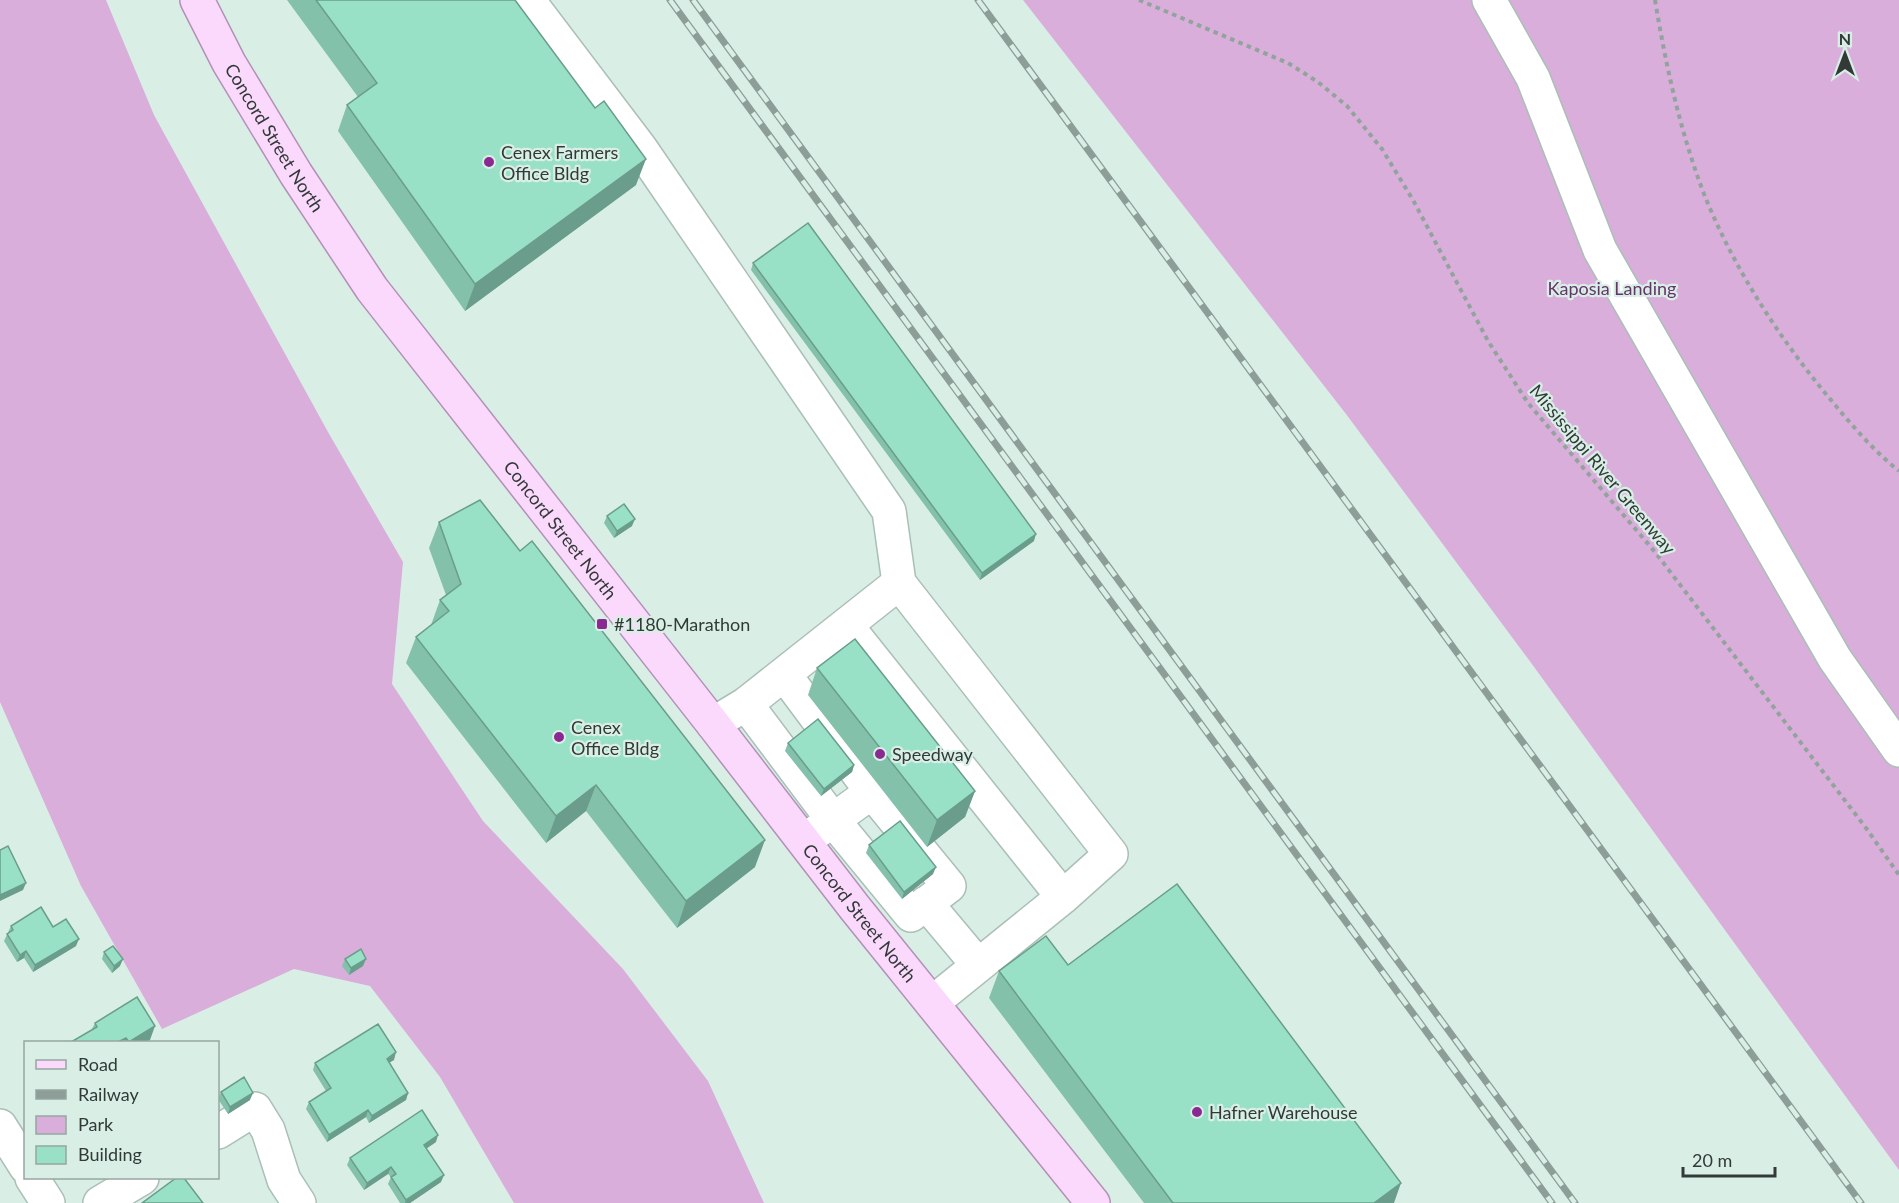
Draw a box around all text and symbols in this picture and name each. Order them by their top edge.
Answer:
north arrow [1815,24,1875,84]
text: N [1839,29,1851,48]
street label: Concord Street North [221,59,329,216]
place label: Cenex Farmers Office Bldg [501,141,619,184]
marker: Cenex Farmers Office Bldg [482,155,496,169]
park label: Kaposia Landing [1548,277,1676,299]
street label: Mississippi River Greenway [1526,380,1681,559]
street label: Concord Street North [499,456,622,604]
place label: #1180-Marathon [614,613,750,635]
marker: #1180-Marathon [595,617,609,631]
place label: Cenex Office Bldg [571,716,659,759]
marker: Cenex Office Bldg [552,730,566,744]
place label: Speedway [892,743,974,765]
marker: Speedway [873,747,887,761]
street label: Concord Street North [798,839,921,986]
legend [24,1041,219,1179]
text: Road [78,1053,118,1075]
text: Railway [78,1083,139,1105]
place label: Hafner Warehouse [1209,1101,1358,1123]
marker: Hafner Warehouse [1190,1105,1204,1119]
text: Park [78,1113,114,1135]
scale bar [1683,1140,1774,1178]
text: Building [78,1143,142,1165]
text: 20 m [1692,1149,1732,1171]

